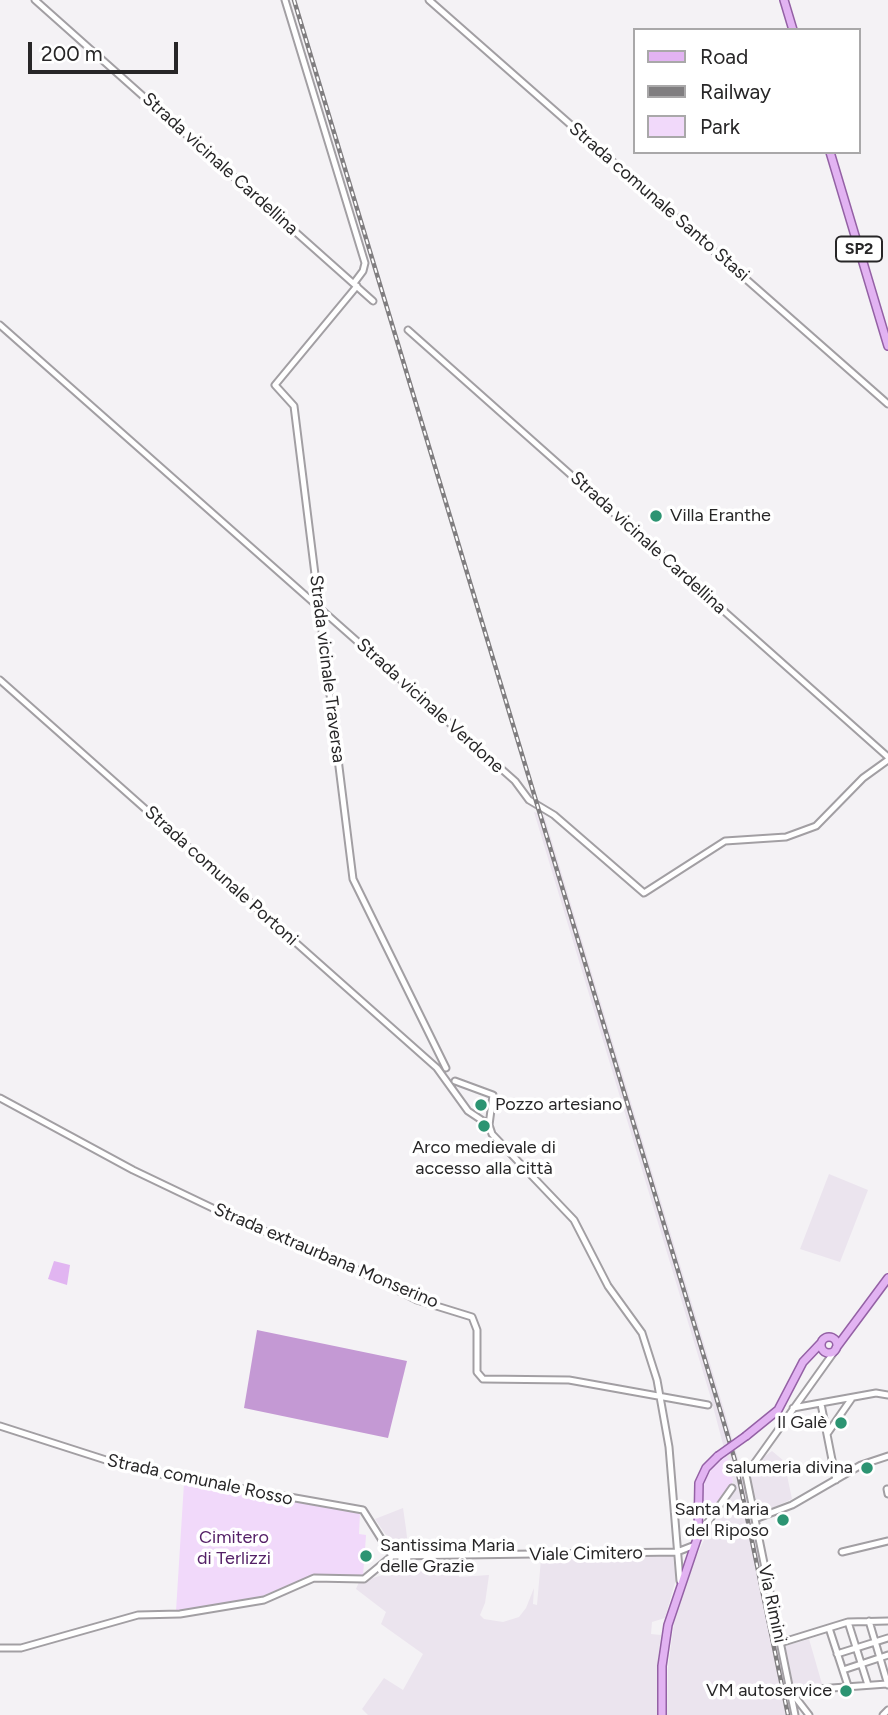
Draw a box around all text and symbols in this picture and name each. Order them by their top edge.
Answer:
scale bar [32,28,182,72]
legend [632,28,860,154]
text: 200 m [41,41,103,66]
text: Road [700,44,748,69]
text: Railway [700,79,771,104]
street label: Strada vicinale Cardellina [138,88,302,240]
text: Park [700,114,740,139]
street label: Strada comunale Santo Stasi [564,118,754,286]
road number: SP2 [836,236,882,262]
street label: Strada vicinale Cardellina [566,467,730,619]
place label: Villa Eranthe [670,505,771,527]
marker: Villa Eranthe [648,508,664,524]
street label: Strada vicinale Traversa [305,574,349,764]
street label: Strada vicinale Verdone [352,634,508,778]
street label: Strada comunale Portoni [140,802,302,950]
place label: Pozzo artesiano [495,1094,622,1116]
marker: Pozzo artesiano [473,1097,489,1113]
marker: Arco medievale di accesso alla città [476,1118,492,1134]
place label: Arco medievale di accesso alla città [412,1137,556,1180]
street label: Strada extraurbana Monserino [210,1199,442,1313]
place label: Il Galè [777,1412,827,1434]
marker: Il Galè [833,1415,849,1431]
street label: Strada comunale Rosso [105,1450,295,1510]
place label: salumeria divina [725,1457,853,1479]
marker: salumeria divina [859,1460,875,1476]
place label: Santa Maria del Riposo [674,1499,769,1542]
marker: Santa Maria del Riposo [775,1512,791,1528]
park label: Cimitero di Terlizzi [197,1527,271,1570]
place label: Santissima Maria delle Grazie [380,1535,515,1578]
street label: Viale Cimitero [529,1542,643,1566]
marker: Santissima Maria delle Grazie [358,1548,374,1564]
street label: Via Rimini [753,1563,791,1645]
place label: VM autoservice [706,1680,832,1702]
marker: VM autoservice [838,1683,854,1699]

